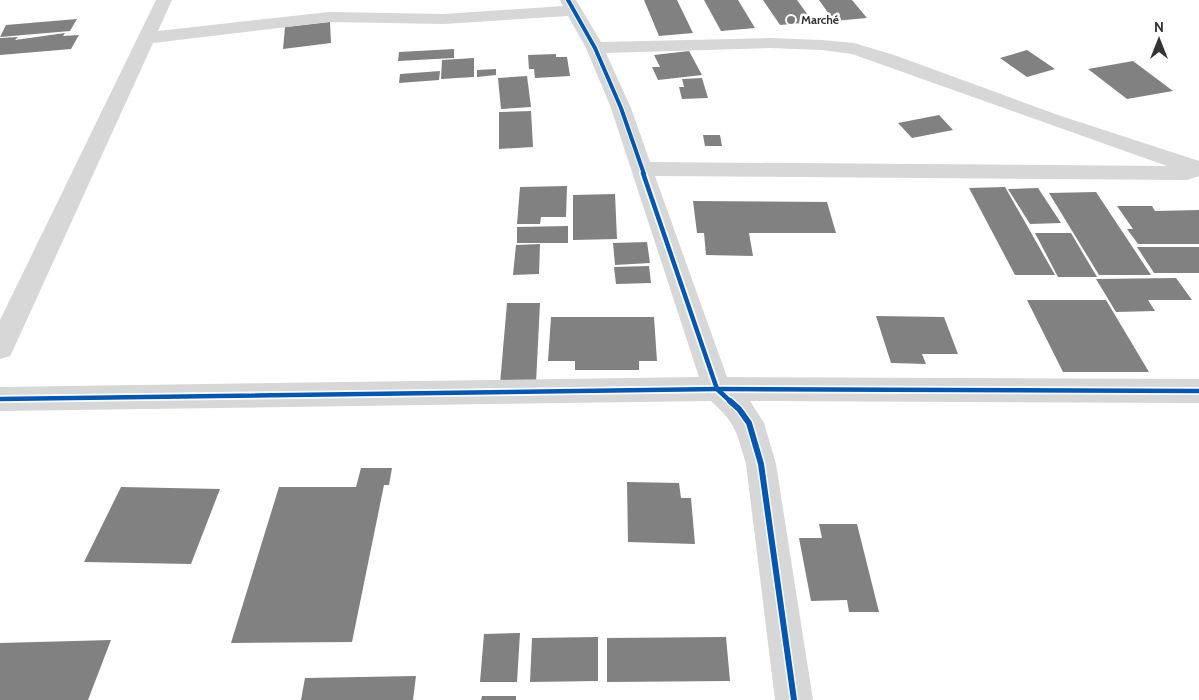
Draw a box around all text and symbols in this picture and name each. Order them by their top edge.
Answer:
place label: Marché [801,12,839,27]
marker: Marché [785,14,797,26]
north arrow [1134,15,1184,65]
text: N [1154,18,1164,36]

